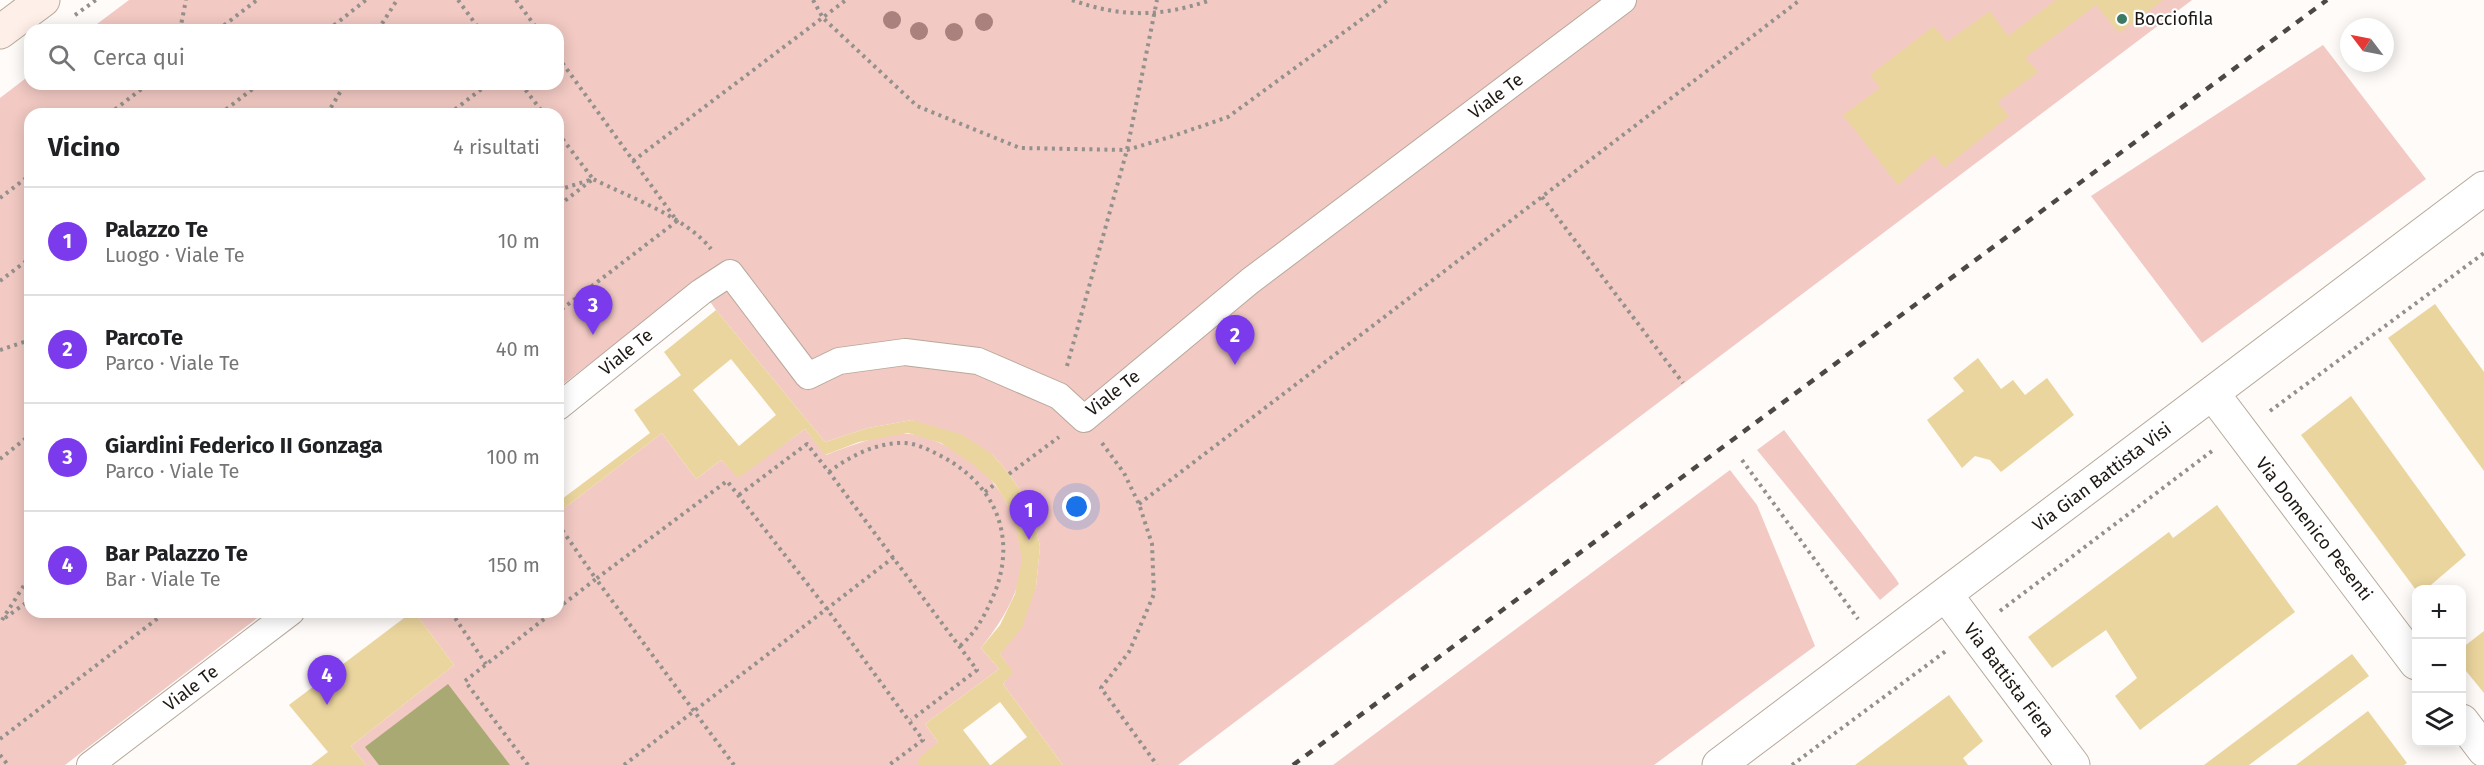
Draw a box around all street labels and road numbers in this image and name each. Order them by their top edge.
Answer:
street label: Viale Te [1464,68,1528,124]
street label: Viale Te [595,324,657,380]
street label: Viale Te [1082,365,1144,421]
street label: Via Gian Battista Visi [2028,418,2176,536]
street label: Via Domenico Pesenti [2251,453,2377,605]
street label: Via Battista Fiera [1959,619,2059,741]
street label: Viale Te [159,660,223,716]

